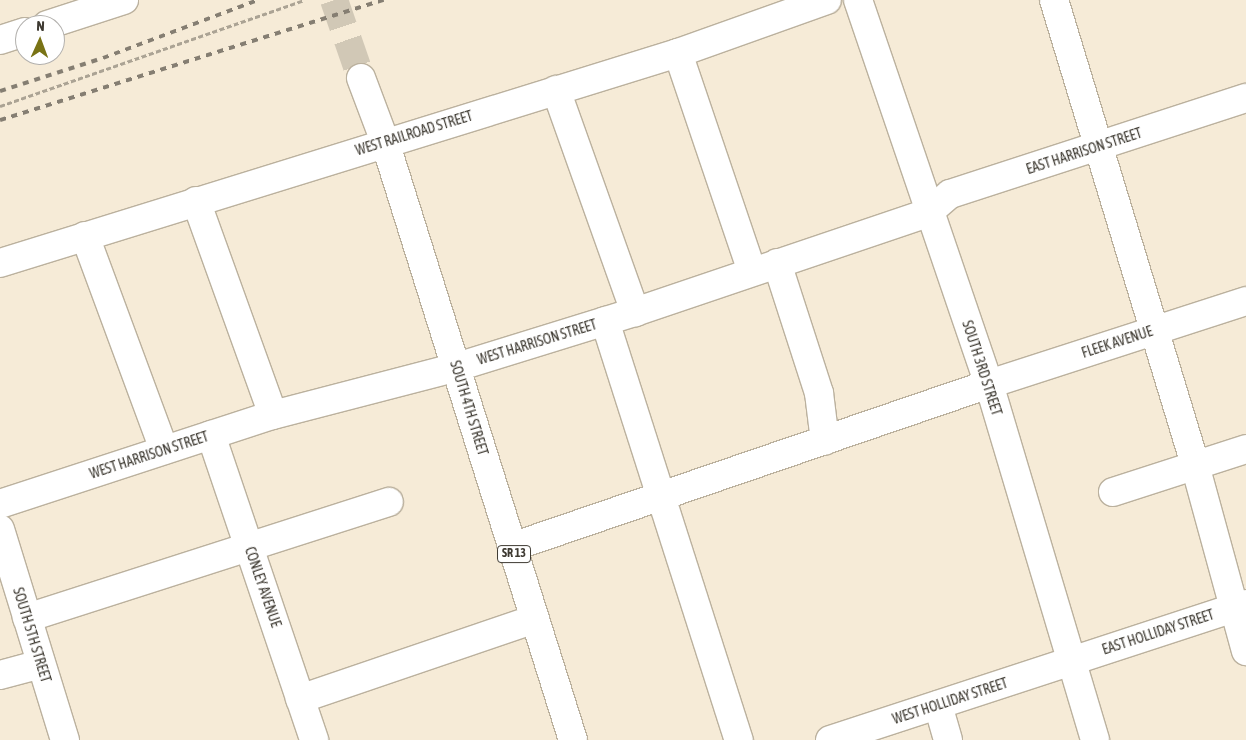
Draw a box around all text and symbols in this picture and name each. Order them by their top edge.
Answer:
north arrow [15,15,65,65]
text: N [36,18,45,34]
street label: WEST RAILROAD STREET [353,107,475,159]
street label: EAST HARRISON STREET [1024,124,1144,178]
street label: WEST HARRISON STREET [475,316,599,368]
street label: SOUTH 3RD STREET [959,318,1005,418]
street label: FLEEK AVENUE [1079,323,1155,361]
street label: SOUTH 4TH STREET [447,358,491,458]
street label: WEST HARRISON STREET [87,428,211,482]
road number: SR 13 [496,544,532,564]
street label: CONLEY AVENUE [241,545,285,629]
street label: SOUTH 5TH STREET [10,585,54,685]
street label: EAST HOLLIDAY STREET [1100,606,1216,658]
street label: WEST HOLLIDAY STREET [890,674,1010,728]

